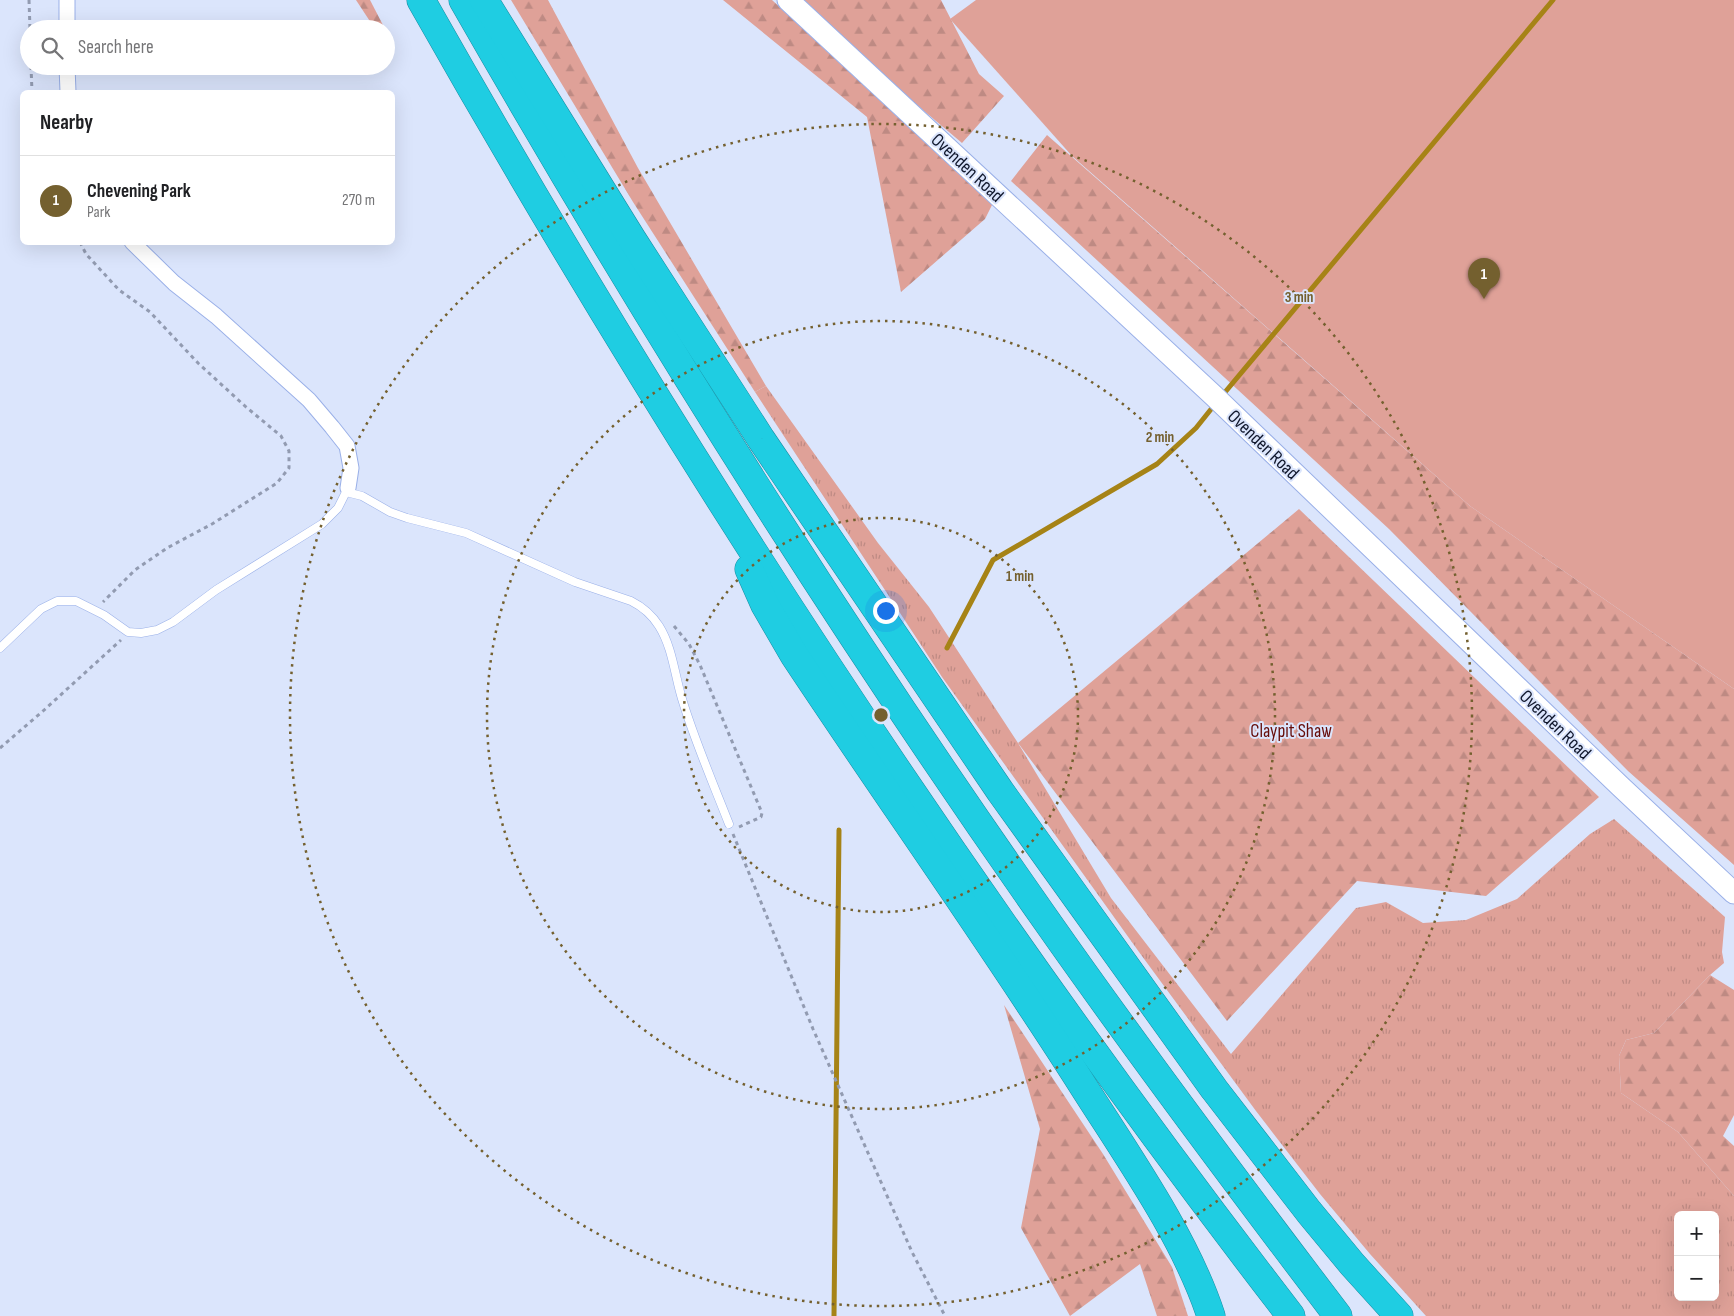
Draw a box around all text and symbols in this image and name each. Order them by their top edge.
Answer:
search box [20,20,395,75]
icon: search [38,34,66,62]
text: Search here [78,36,154,59]
text: Nearby [40,110,93,135]
street label: Ovenden Road [926,129,1008,207]
text: Chevening Park [87,180,191,203]
text: 1 [53,191,59,210]
text: 270 m [342,191,375,210]
text: Park [87,203,110,222]
pin: 1 [1468,258,1500,299]
text: 3 min [1285,288,1313,307]
street label: Ovenden Road [1222,405,1304,485]
text: 2 min [1146,428,1174,447]
text: 1 min [1006,567,1034,586]
your location [873,598,899,624]
street label: Ovenden Road [1514,685,1596,765]
centre of rings [872,706,890,724]
park label: Claypit Shaw [1250,720,1332,743]
map controls [1674,1211,1719,1301]
button: + [1674,1211,1719,1256]
button: − [1674,1256,1719,1301]

